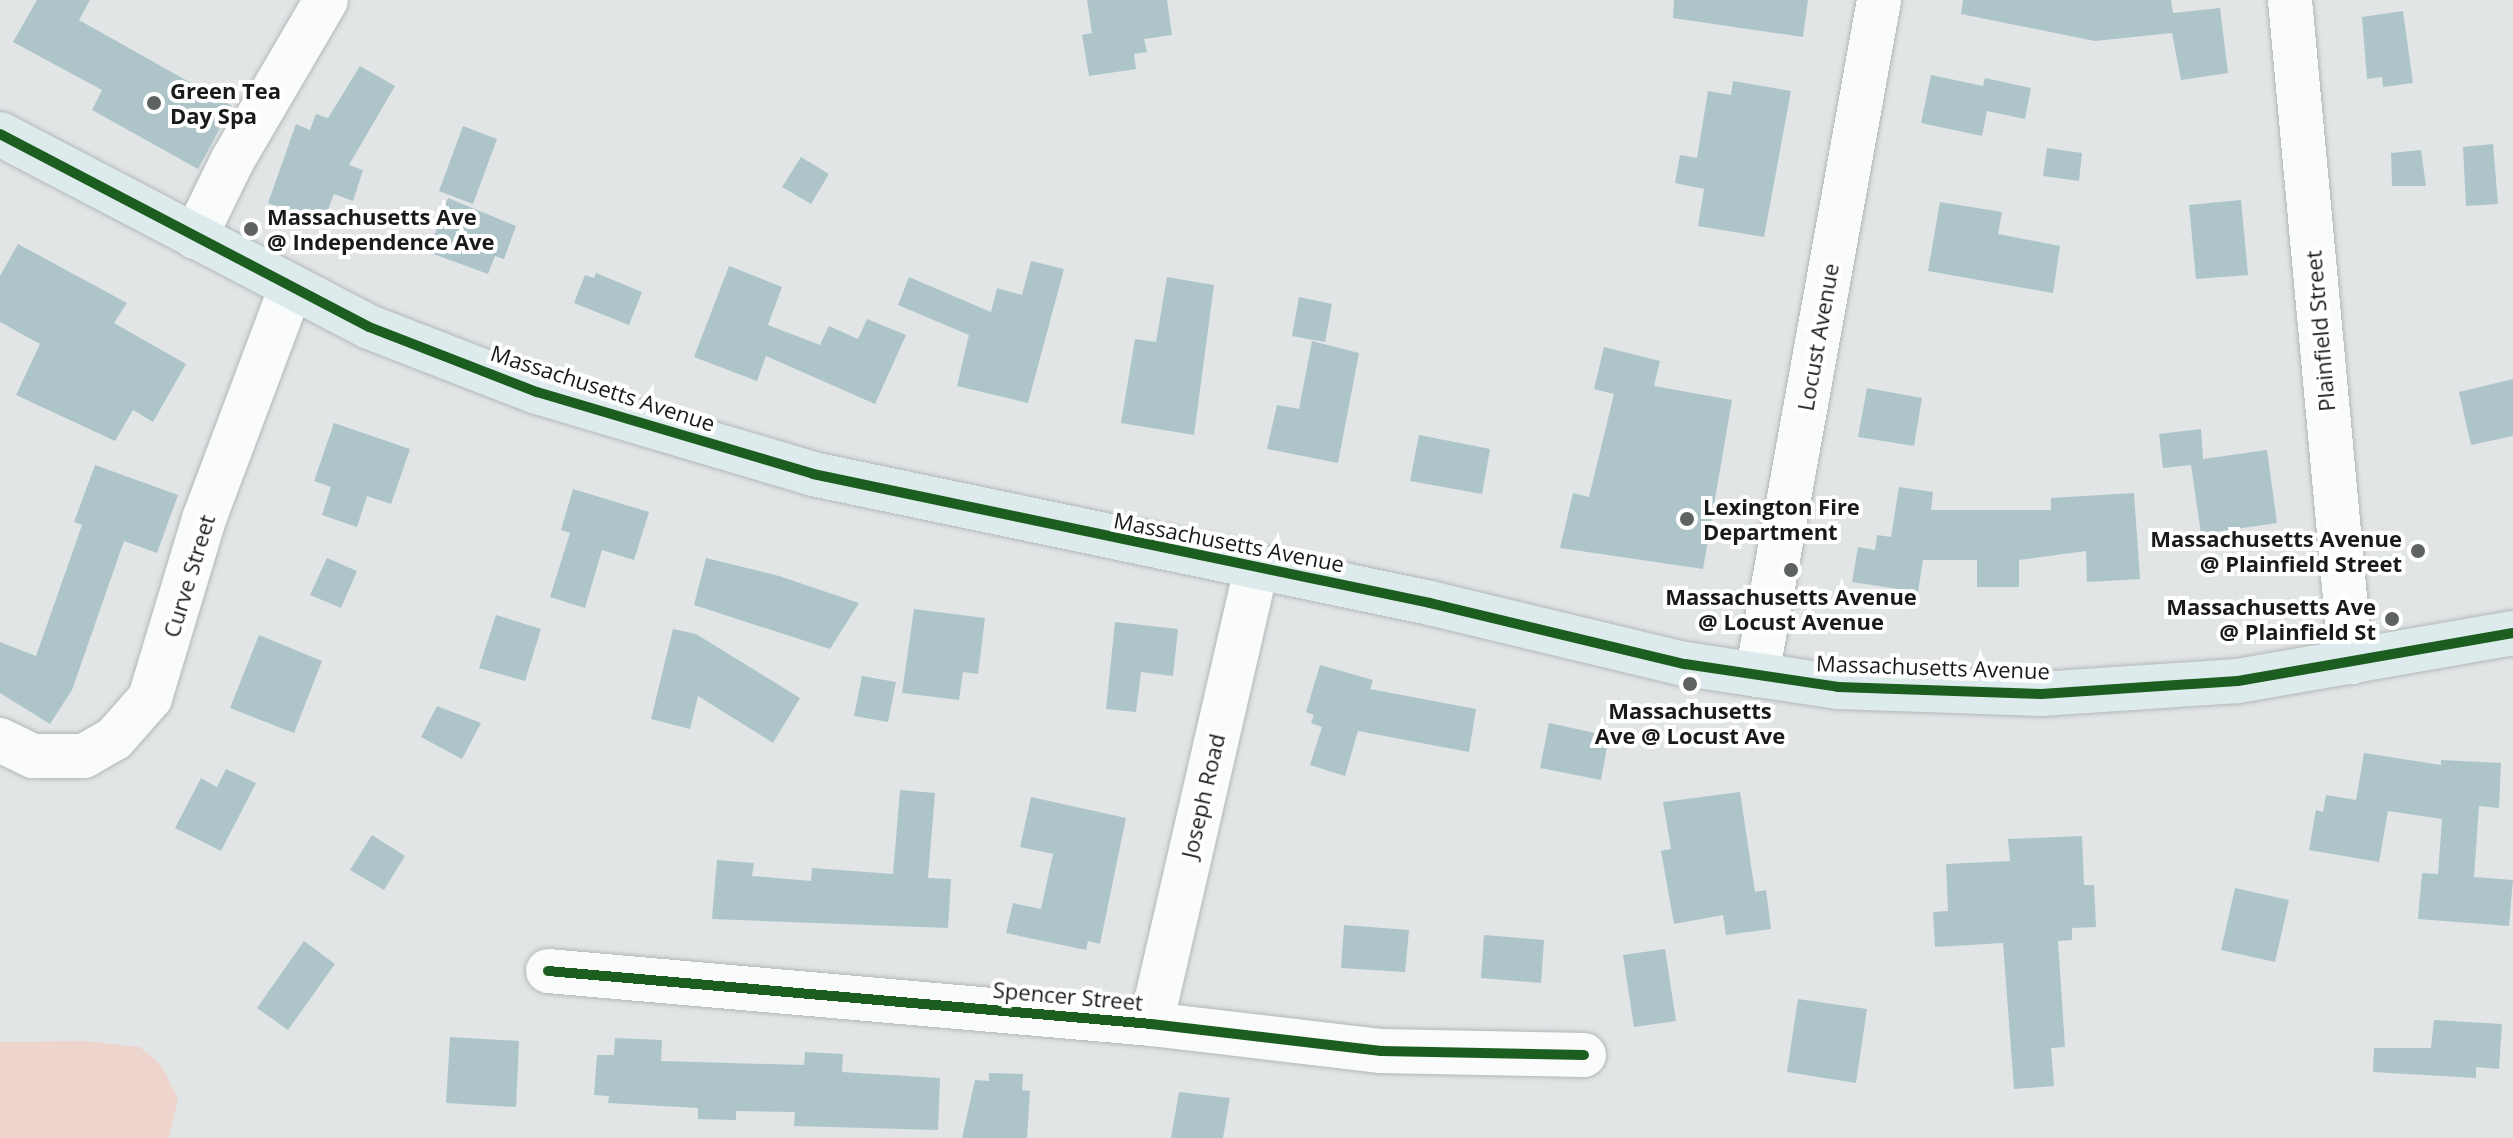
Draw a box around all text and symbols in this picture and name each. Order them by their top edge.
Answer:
place label: Green Tea Day Spa [170,77,281,128]
marker: Green Tea Day Spa [145,94,163,112]
place label: Massachusetts Ave @ Independence Ave [267,203,495,254]
marker: Massachusetts Ave @ Independence Ave [242,220,260,238]
street label: Plainfield Street [2300,249,2340,413]
street label: Locust Avenue [1792,261,1844,413]
street label: Massachusetts Avenue [488,339,718,437]
place label: Lexington Fire Department [1703,493,1860,544]
street label: Massachusetts Avenue [1112,507,1346,577]
marker: Lexington Fire Department [1678,510,1696,528]
street label: Curve Street [158,511,220,641]
place label: Massachusetts Avenue @ Plainfield Street [2150,525,2402,576]
marker: Massachusetts Avenue @ Plainfield Street [2409,542,2427,560]
marker: Massachusetts Avenue @ Locust Avenue [1782,561,1800,579]
place label: Massachusetts Avenue @ Locust Avenue [1665,583,1917,634]
place label: Massachusetts Ave @ Plainfield St [2166,593,2376,644]
marker: Massachusetts Ave @ Plainfield St [2383,610,2401,628]
street label: Massachusetts Avenue [1816,650,2050,684]
marker: Massachusetts Ave @ Locust Ave [1681,675,1699,693]
place label: Massachusetts Ave @ Locust Ave [1595,697,1785,748]
street label: Joseph Road [1176,731,1230,861]
street label: Spencer Street [992,976,1144,1016]

